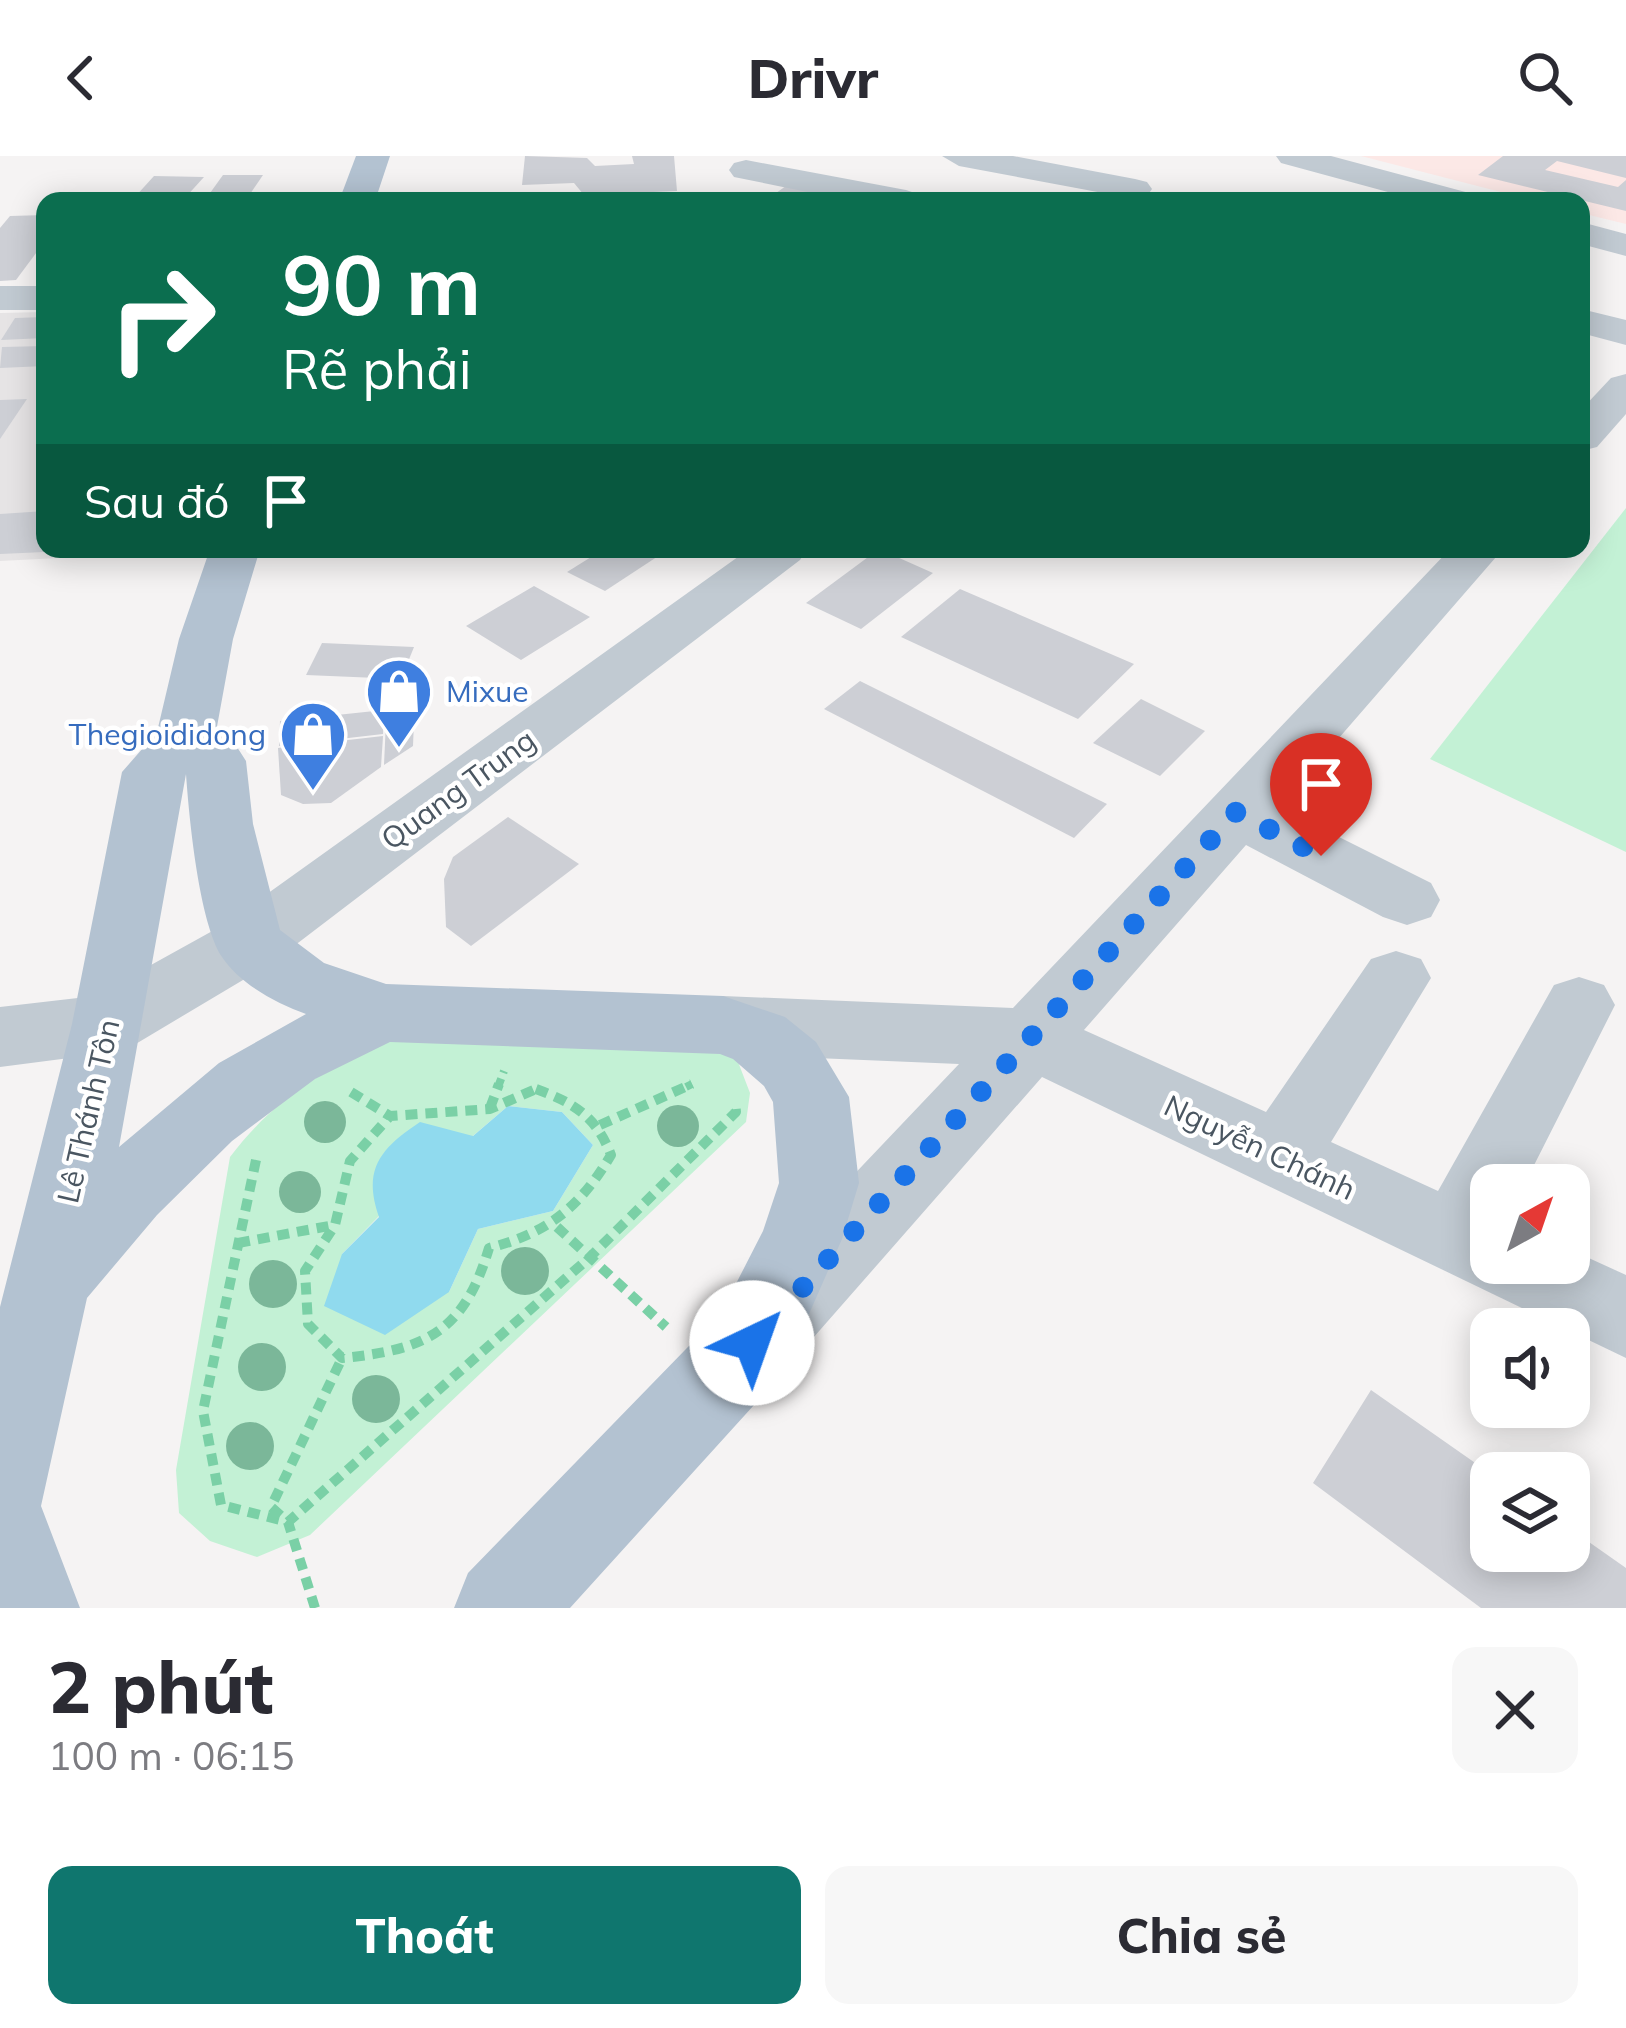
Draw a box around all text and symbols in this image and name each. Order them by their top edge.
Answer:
text: Drivr [748,44,878,112]
icon: back [48,45,114,111]
icon: search [1512,45,1578,111]
text: 90 m [282,231,481,336]
icon: right [84,240,240,396]
text: Rẽ phải [282,335,472,403]
icon: arrive [253,468,319,534]
text: Sau đó [84,473,229,529]
shop icon: Mixue [364,656,434,750]
place label: Mixue [446,672,529,710]
shop icon: Thegioididong [278,699,348,793]
place label: Thegioididong [69,715,266,753]
street label: Quang Trung [373,720,543,858]
pin [1270,733,1372,856]
icon: arrive [1288,751,1354,817]
street label: Lê Thánh Tôn [48,1015,128,1207]
street label: Nguyễn Chánh [1158,1086,1362,1208]
north arrow [1470,1164,1590,1284]
map controls [1470,1164,1590,1572]
position arrow [689,1280,815,1406]
button: sound [1470,1308,1590,1428]
button: layers [1470,1452,1590,1572]
text: 2 phút [48,1641,273,1731]
button: close [1452,1647,1578,1773]
text: 100 m · 06:15 [48,1731,294,1780]
button: Thoát [48,1866,801,2004]
button: Chia sẻ [825,1866,1578,2004]

